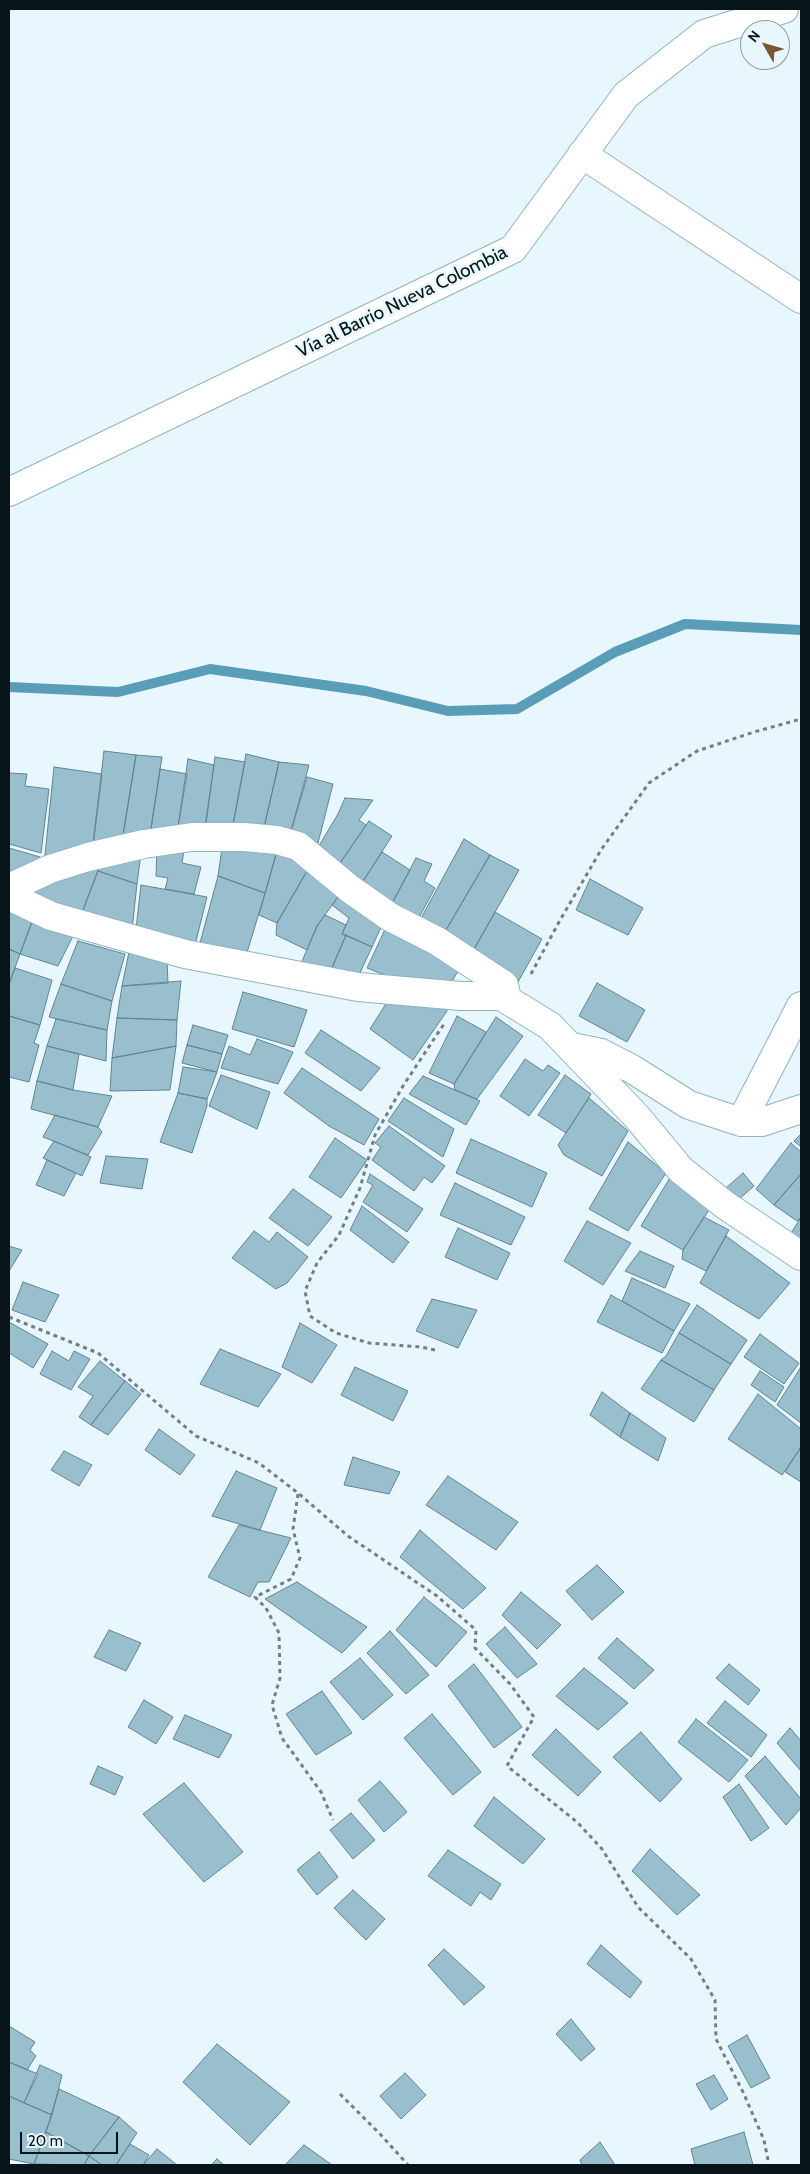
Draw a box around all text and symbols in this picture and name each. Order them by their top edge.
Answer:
north arrow [740,20,790,70]
text: N [744,27,764,46]
street label: Vía al Barrio Nueva Colombia [293,241,511,363]
scale bar [22,2122,120,2154]
text: 20 m [28,2132,63,2150]

